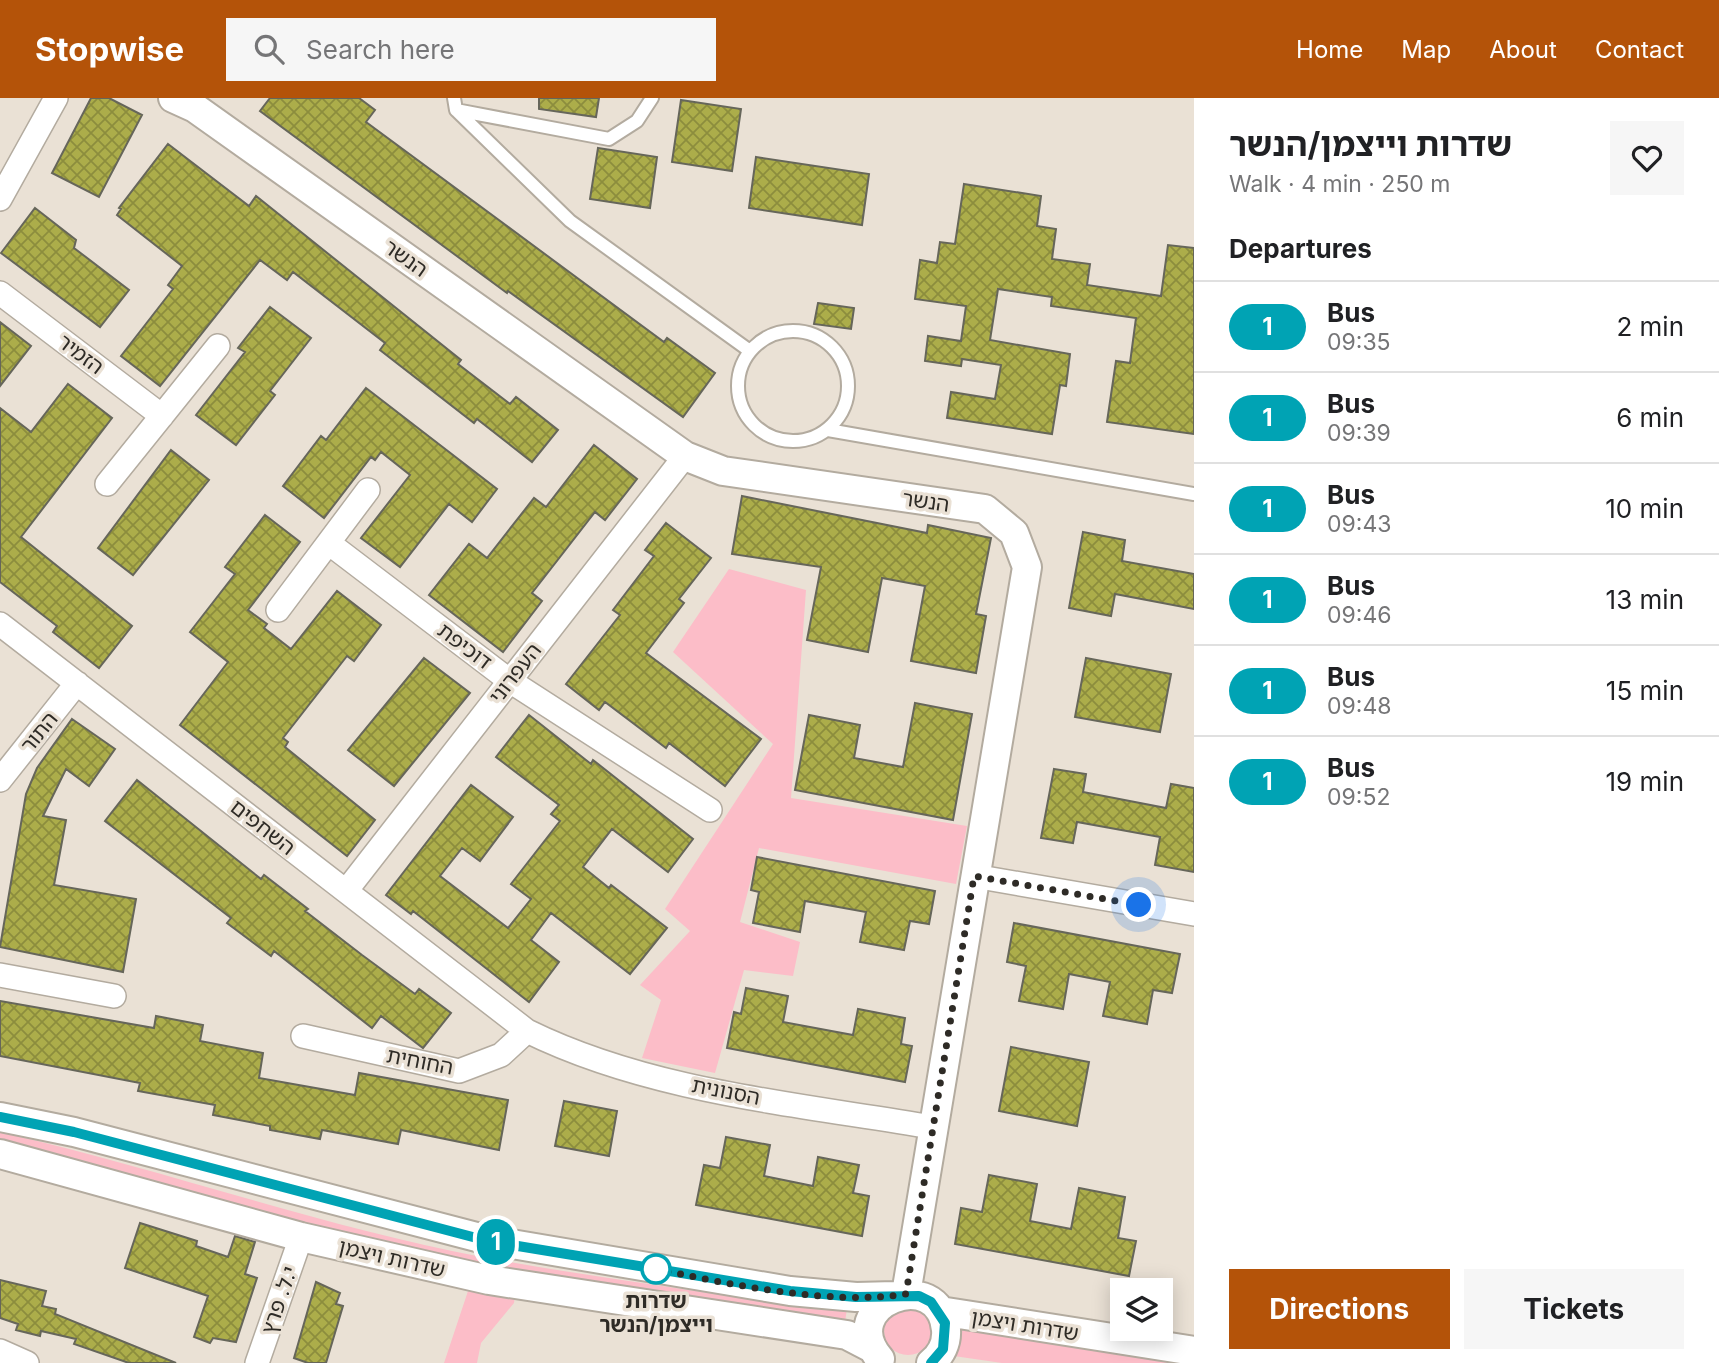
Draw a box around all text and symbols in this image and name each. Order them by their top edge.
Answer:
search box [226,18,716,81]
text: Stopwise [35,29,184,69]
icon: search [250,30,288,68]
text: Search here [306,34,455,65]
text: Home [1296,35,1363,64]
text: Map [1401,35,1451,64]
text: About [1489,35,1557,64]
text: Contact [1595,35,1684,64]
button: heart [1610,121,1684,195]
text: שדרות וייצמן/הנשר [1229,124,1512,164]
text: Walk · 4 min · 250 m [1229,170,1451,198]
text: Departures [1229,233,1372,264]
street label: הנשר [379,234,433,282]
text: Bus [1327,297,1375,328]
text: 2 min [1616,311,1684,342]
text: 1 [1262,312,1273,341]
text: 09:35 [1327,328,1391,356]
street label: הזמיר [53,329,109,379]
text: Bus [1327,388,1375,419]
text: 6 min [1616,402,1684,433]
text: 1 [1262,403,1273,432]
text: 09:39 [1327,419,1391,447]
text: Bus [1327,479,1375,510]
street label: הנשר [901,485,951,517]
text: 10 min [1605,493,1684,524]
text: 1 [1262,494,1273,523]
text: 09:43 [1327,510,1391,538]
text: Bus [1327,570,1375,601]
text: 13 min [1606,584,1684,615]
text: 1 [1262,585,1273,614]
text: 09:46 [1327,601,1392,629]
street label: דוכיפת [433,618,497,674]
street label: העפרוני [484,638,546,708]
text: Bus [1327,661,1375,692]
text: 15 min [1606,675,1684,706]
text: 1 [1262,676,1273,705]
text: 09:48 [1327,692,1392,720]
street label: התור [15,707,63,757]
text: Bus [1327,752,1375,783]
text: 19 min [1606,766,1684,797]
text: 1 [1262,767,1273,796]
text: 09:52 [1327,783,1390,811]
street label: השחפים [226,794,300,860]
your location [1121,887,1156,922]
street label: החוחית [385,1042,455,1080]
street label: הסנונית [690,1072,762,1110]
line badge: 1 [473,1219,519,1265]
text: 1 [491,1227,501,1256]
street label: שדרות ויצמן [336,1234,448,1282]
marker: שדרות וייצמן/הנשר [641,1254,671,1284]
street label: י.ל. פרץ [256,1263,302,1337]
button: Directions [1229,1269,1450,1349]
button: Tickets [1464,1269,1684,1349]
map controls [1110,1278,1173,1341]
button: layers [1110,1278,1173,1341]
place label: שדרות וייצמן/הנשר [599,1288,713,1337]
street label: שדרות ויצמן [969,1304,1081,1346]

